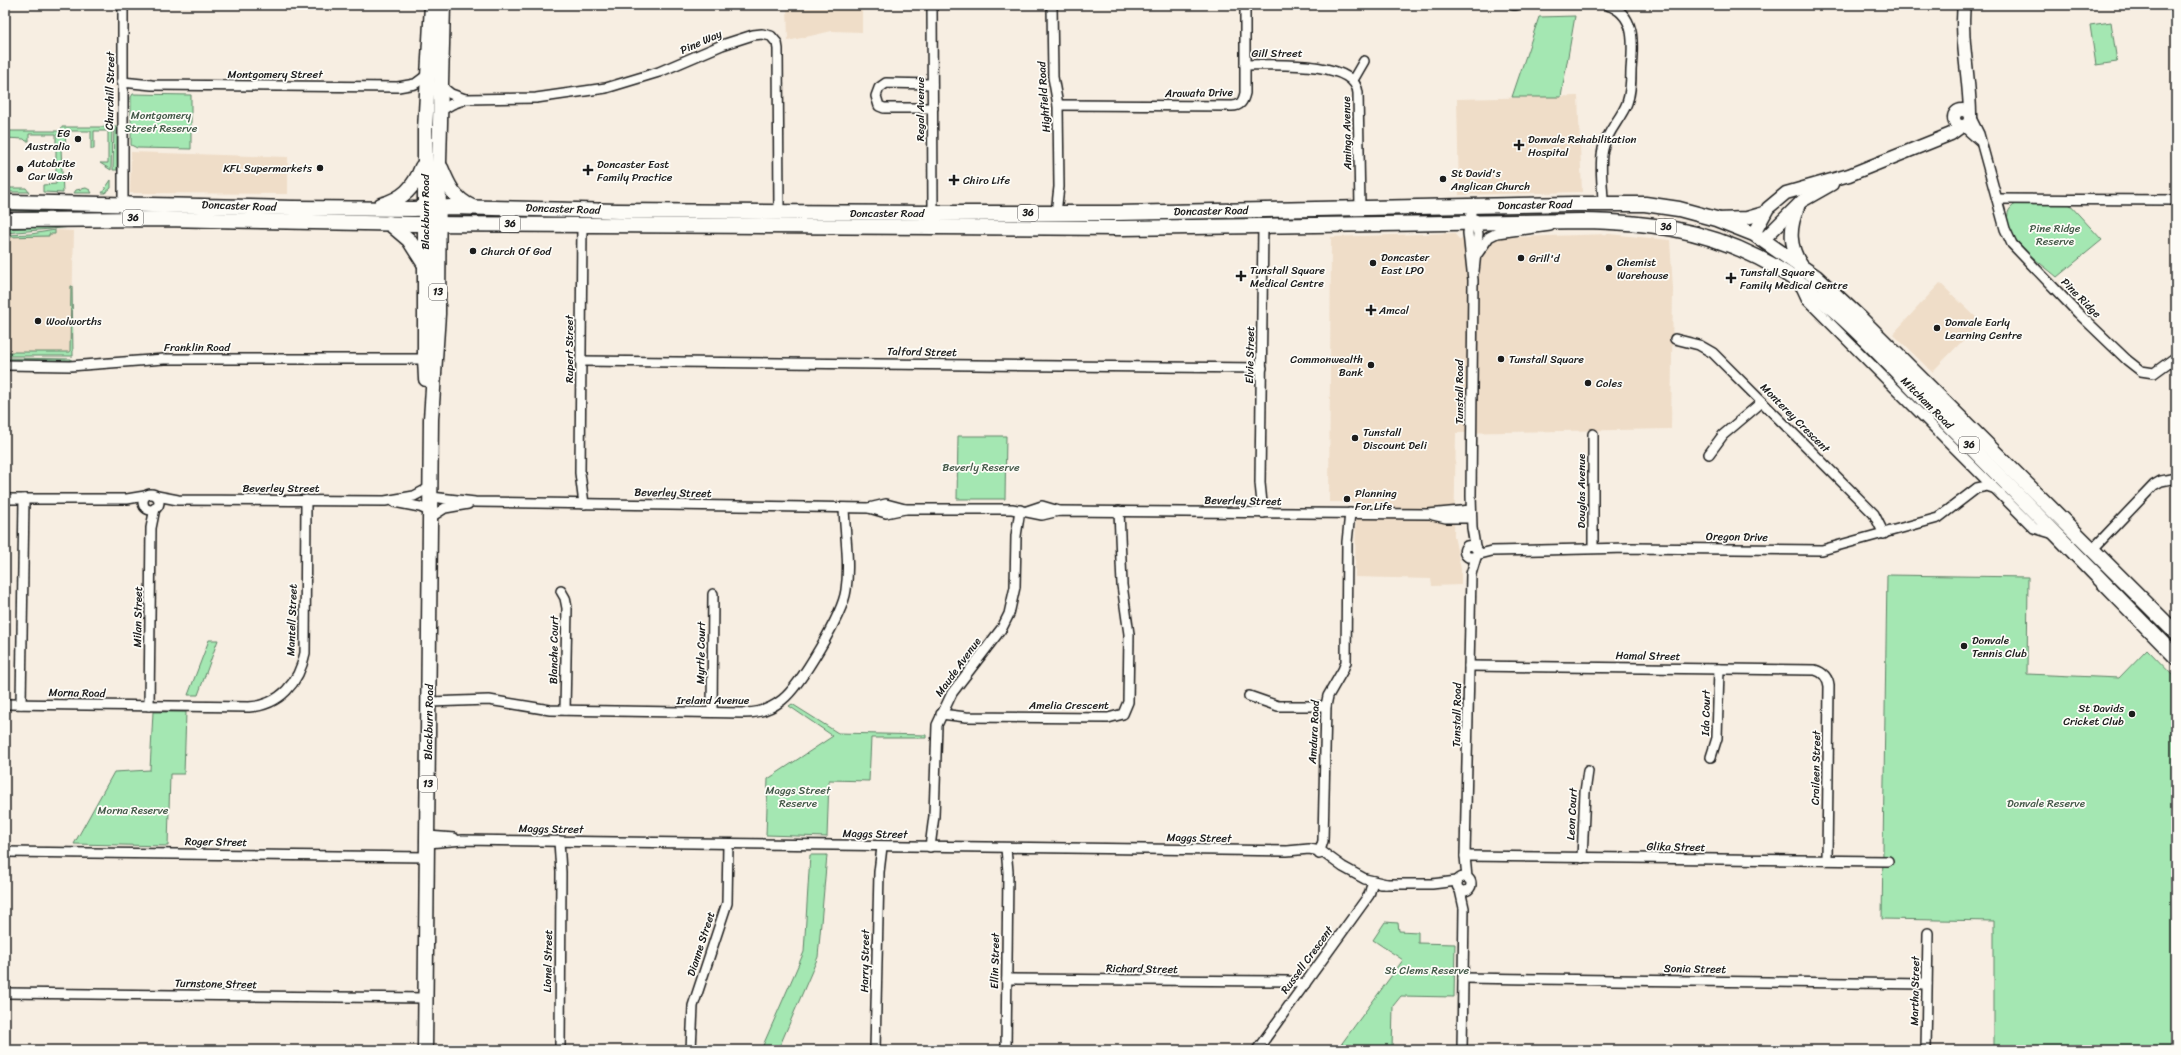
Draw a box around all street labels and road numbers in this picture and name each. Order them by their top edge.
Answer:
street label: Pine Way [677,24,725,60]
street label: Gill Street [1252,44,1303,63]
street label: Churchill Street [100,51,120,130]
street label: Highfield Road [1032,60,1056,133]
street label: Montgomery Street [227,65,323,84]
street label: Regal Avenue [911,76,930,141]
street label: Arawata Drive [1164,83,1234,103]
street label: Aminga Avenue [1337,96,1357,171]
street label: Blackburn Road [416,173,435,250]
street label: Doncaster Road [201,195,278,217]
street label: Doncaster Road [1497,195,1574,215]
street label: Doncaster Road [525,198,602,220]
street label: Doncaster Road [1173,201,1250,221]
street label: Doncaster Road [850,204,926,223]
road number: 36 [1018,205,1038,221]
road number: 36 [123,210,143,226]
road number: 36 [500,216,520,232]
road number: 36 [1656,219,1676,235]
street label: Pine Ridge [2056,273,2106,323]
road number: 13 [429,284,447,300]
street label: Rupert Street [560,315,579,383]
street label: Elvie Street [1240,326,1260,384]
street label: Franklin Road [164,338,231,357]
street label: Talford Street [887,342,957,362]
street label: Tunstall Road [1450,359,1469,424]
street label: Mitcham Road [1896,372,1959,435]
street label: Monterey Crescent [1756,379,1835,458]
road number: 36 [1959,437,1979,453]
street label: Douglas Avenue [1572,453,1591,528]
street label: Beverley Street [242,479,320,498]
street label: Beverley Street [634,483,712,503]
street label: Beverley Street [1204,491,1282,511]
street label: Oregon Drive [1706,527,1769,547]
street label: Mantell Street [281,583,303,656]
street label: Milan Street [128,586,148,648]
street label: Blanche Court [544,615,564,684]
street label: Myrtle Court [691,621,711,684]
street label: Maude Avenue [930,633,987,701]
street label: Hamal Street [1615,646,1681,666]
street label: Tunstall Road [1447,681,1467,747]
street label: Morna Road [48,683,107,703]
street label: Blackburn Road [419,683,439,760]
street label: Ida Court [1696,689,1716,737]
street label: Ireland Avenue [676,691,750,710]
street label: Amelia Crescent [1028,696,1109,715]
street label: Amdura Road [1303,699,1325,765]
street label: Craileen Street [1806,730,1826,805]
road number: 13 [419,776,437,792]
street label: Leon Court [1561,787,1583,841]
street label: Maggs Street [518,819,584,839]
street label: Maggs Street [842,824,908,844]
street label: Maggs Street [1166,828,1232,848]
street label: Roger Street [185,832,248,852]
street label: Glika Street [1646,837,1706,857]
street label: Dianne Street [682,909,720,979]
street label: Russell Crescent [1276,922,1339,998]
street label: Lionel Street [538,929,558,993]
street label: Harry Street [855,929,875,993]
street label: Ellin Street [985,932,1005,989]
street label: Martha Street [1905,955,1925,1026]
street label: Richard Street [1106,959,1178,979]
street label: Sonia Street [1664,959,1726,979]
street label: Turnstone Street [175,974,258,994]

